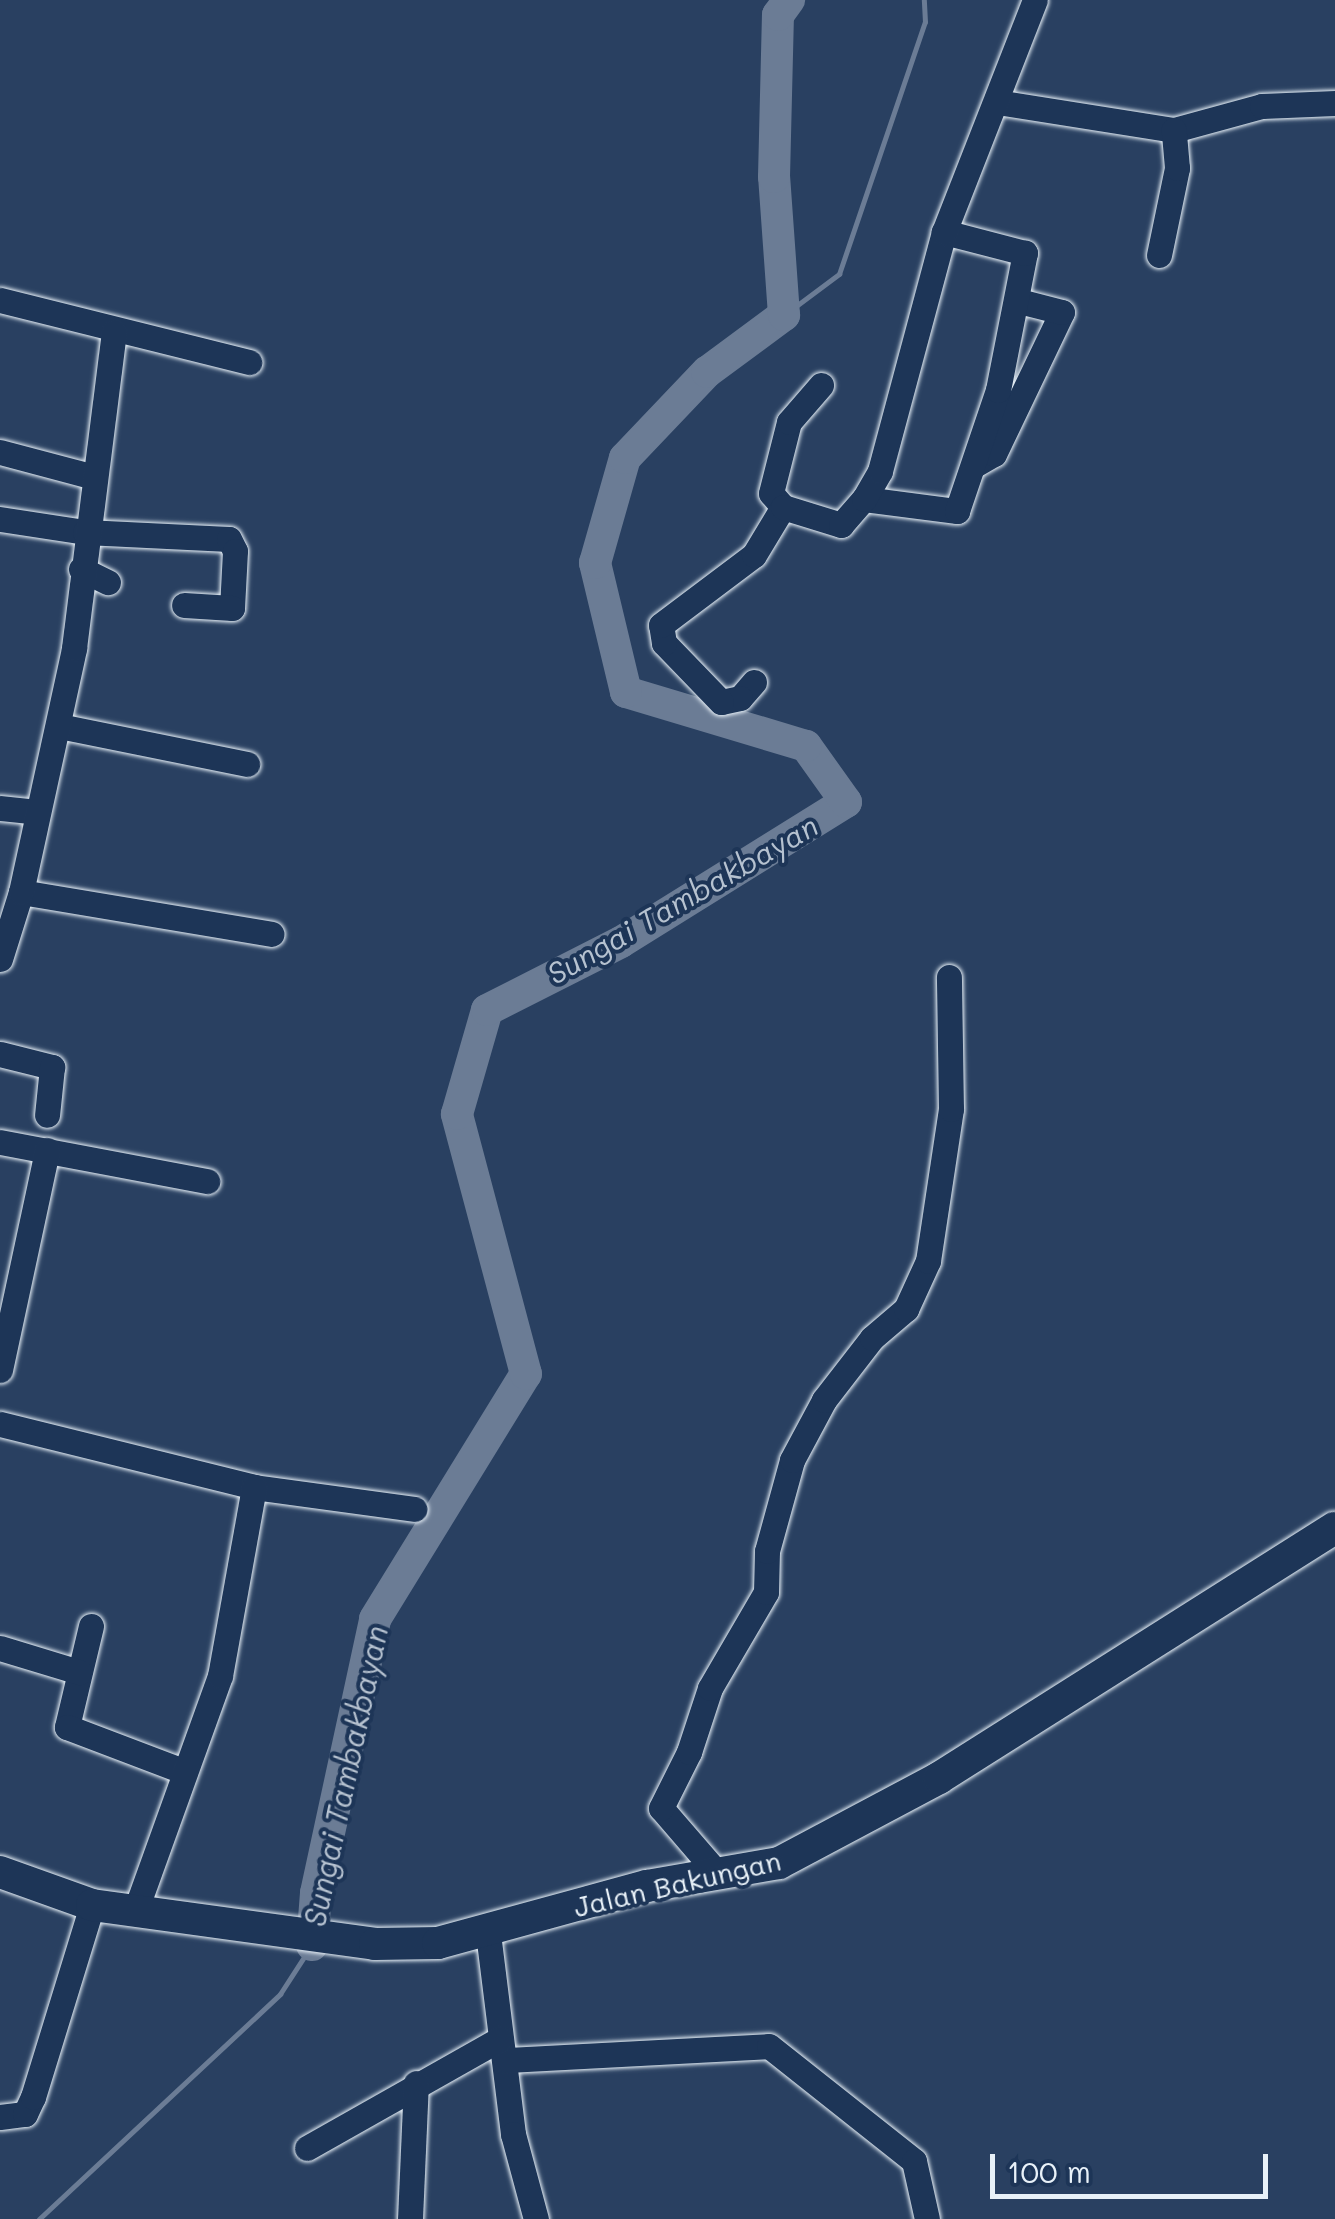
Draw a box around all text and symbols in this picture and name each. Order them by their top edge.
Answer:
water label: Sungai Tambakbayan [540,807,824,991]
water label: Sungai Tambakbayan [296,1622,394,1930]
street label: Jalan Bakungan [570,1843,784,1923]
scale bar [995,2134,1272,2196]
text: 100 m [1007,2151,1091,2191]

